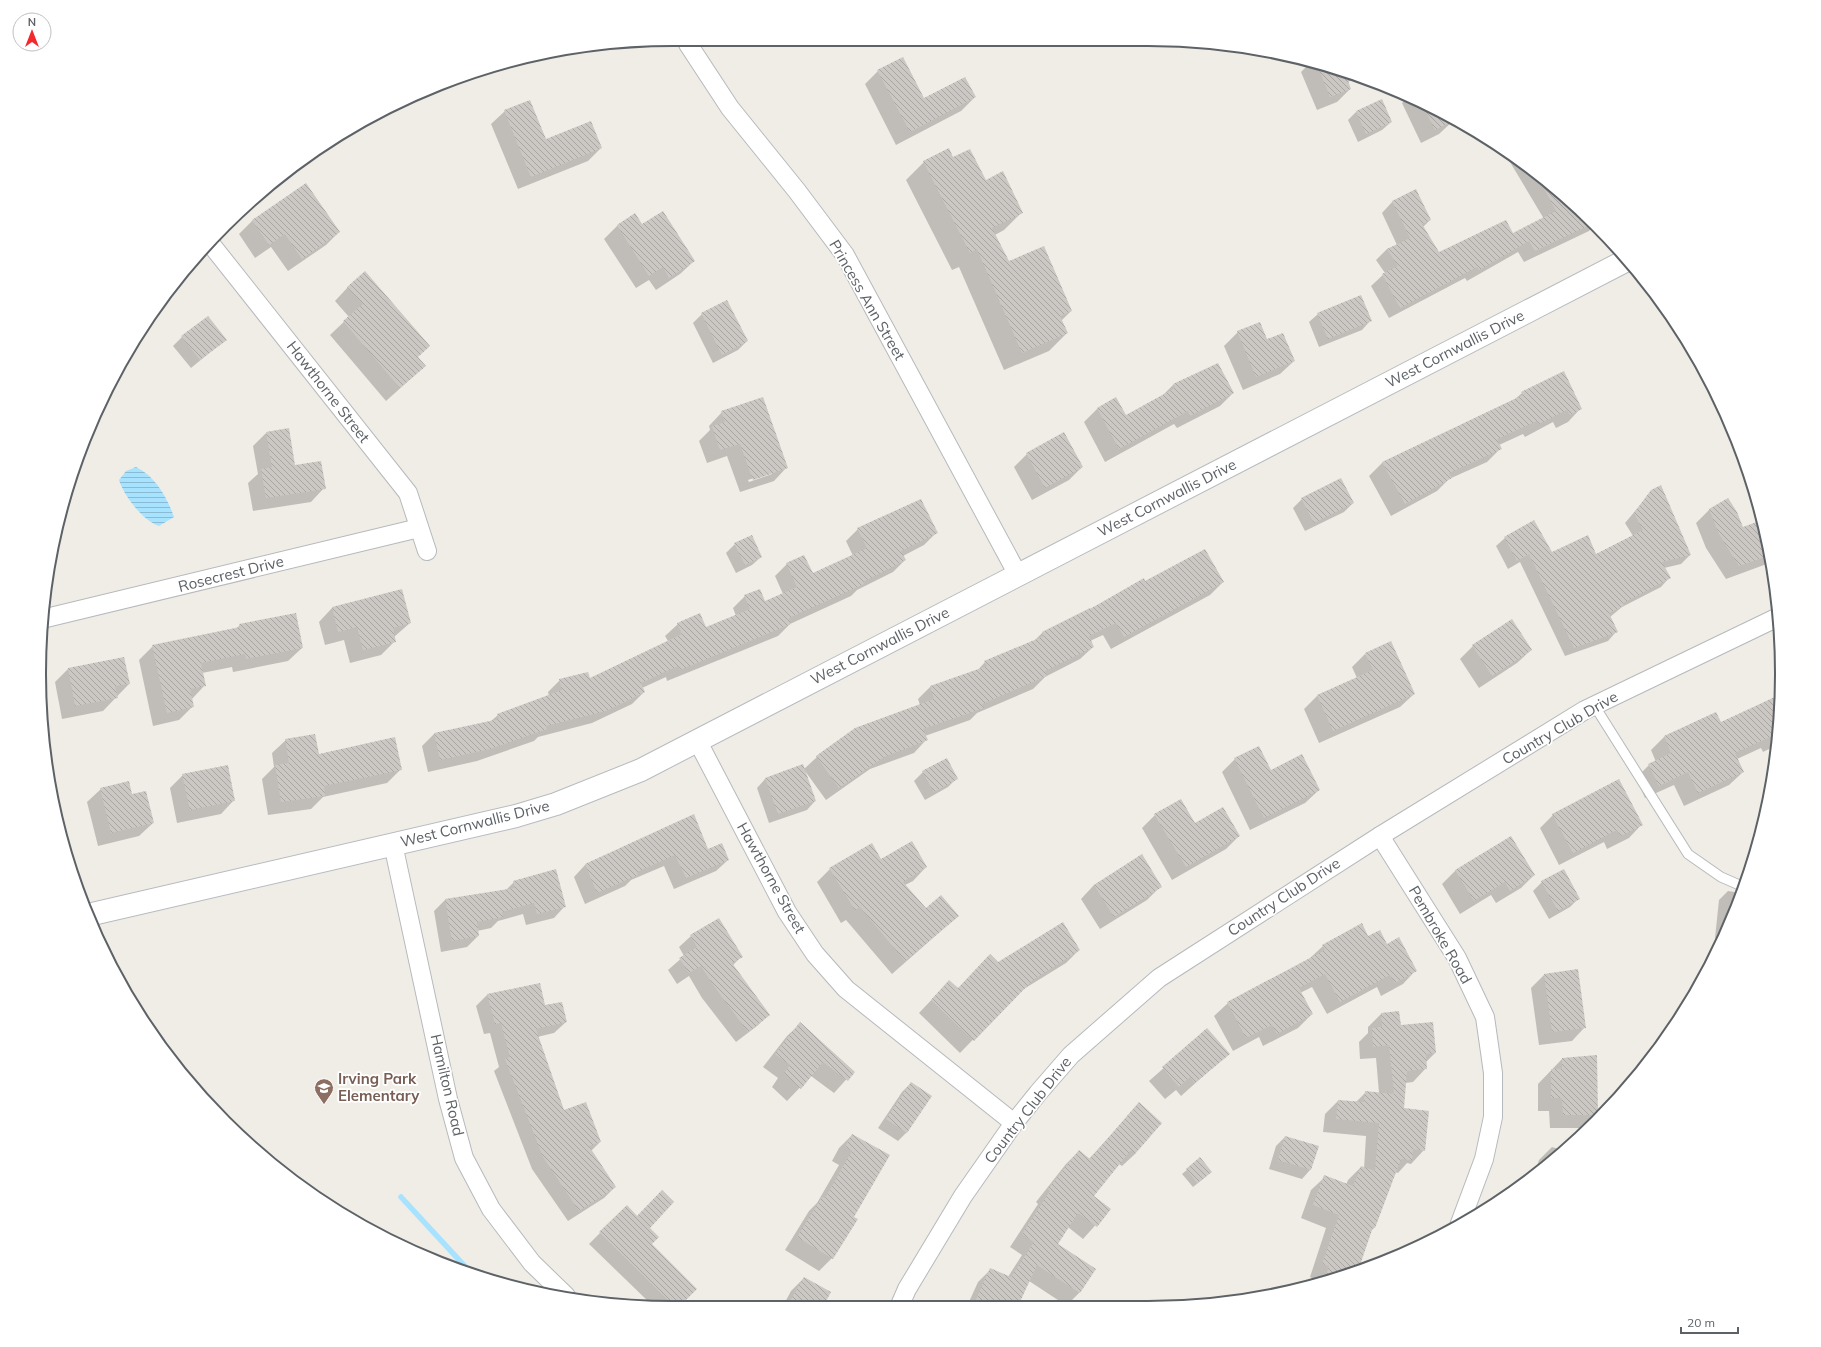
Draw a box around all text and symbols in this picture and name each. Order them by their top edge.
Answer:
north arrow [12,12,52,52]
text: N [28,15,36,29]
street label: Princess Ann Street [825,236,910,363]
street label: West Cornwallis Drive [1382,305,1527,392]
street label: Hawthorne Street [283,337,374,446]
street label: West Cornwallis Drive [1094,454,1239,541]
street label: Rosecrest Drive [176,551,286,596]
street label: West Cornwallis Drive [807,602,952,689]
street label: Country Club Drive [1499,687,1621,768]
street label: West Cornwallis Drive [398,796,551,851]
street label: Hawthorne Street [733,819,810,937]
street label: Country Club Drive [1224,853,1344,940]
street label: Pembroke Road [1405,882,1476,987]
street label: Hamilton Road [427,1032,468,1138]
street label: Country Club Drive [980,1052,1075,1167]
place label: Irving Park Elementary [338,1069,420,1105]
school or university icon: Irving Park Elementary [313,1077,335,1105]
scale bar [1681,1309,1738,1335]
text: 20 m [1687,1315,1715,1330]

